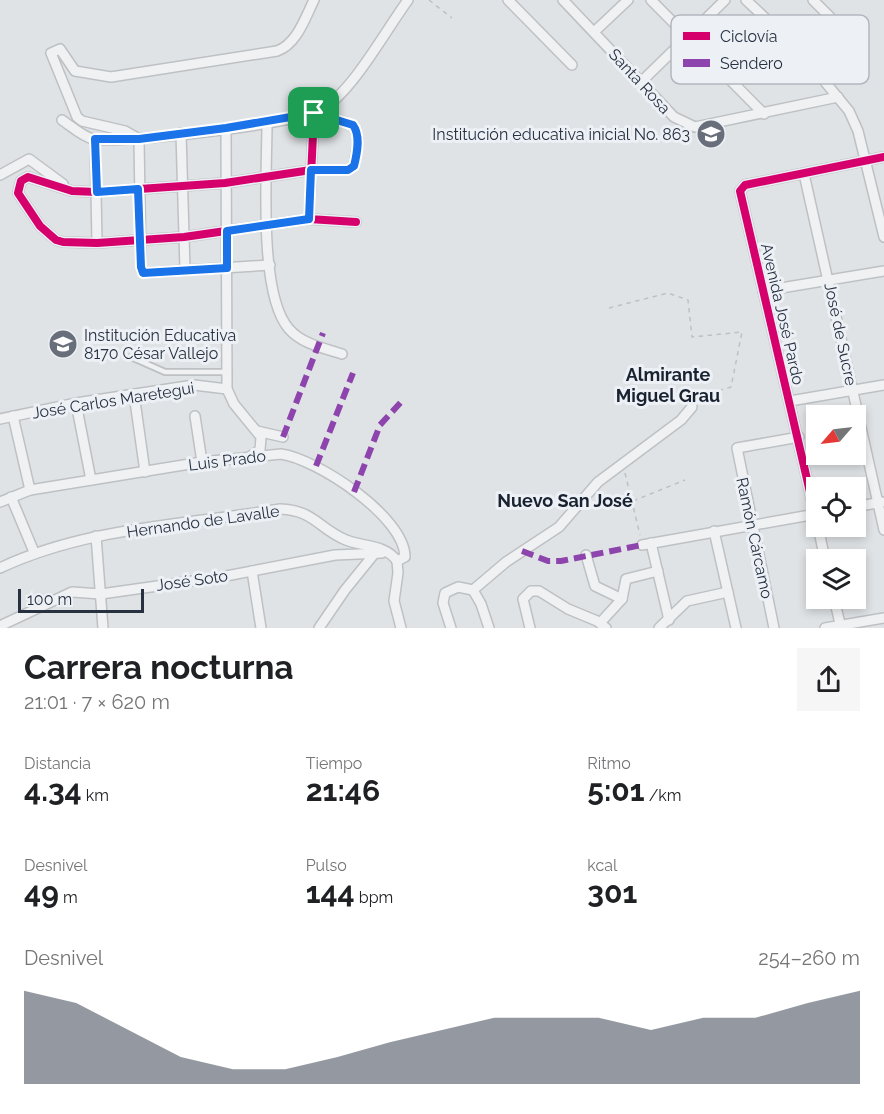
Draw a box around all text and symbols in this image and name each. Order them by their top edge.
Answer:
legend [671,15,869,84]
text: Ciclovía [720,27,778,46]
street label: Santa Rosa [605,45,675,118]
text: Sendero [720,54,783,73]
pin [288,87,339,138]
icon: arrive [297,96,330,129]
school or university icon: Institución educativa inicial No. 863 [695,118,727,150]
place label: Institución educativa inicial No. 863 [432,125,690,144]
street label: Avenida José Pardo [757,241,808,387]
street label: José de Sucre [820,281,861,387]
place label: Institución Educativa 8170 César Vallejo [84,326,236,363]
school or university icon: Institución Educativa 8170 César Vallejo [47,328,79,360]
district label: Almirante Miguel Grau [616,364,720,406]
street label: José Carlos Maretegui [31,378,196,423]
north arrow [806,405,866,465]
map controls [806,405,866,609]
street label: Luis Prado [187,446,267,475]
street label: Ramón Cárcamo [732,476,777,600]
button: locate [806,477,866,537]
district label: Nuevo San José [497,490,633,511]
street label: Hernando de Lavalle [126,501,281,542]
button: layers [806,549,866,609]
street label: José Soto [155,566,229,595]
scale bar [18,586,144,614]
text: 100 m [27,590,72,609]
text: Carrera nocturna [24,648,293,687]
button: share [797,648,860,711]
text: 21:01 · 7 × 620 m [24,690,170,714]
text: Distancia [24,754,91,773]
text: Tiempo [306,754,362,773]
text: Ritmo [587,754,631,773]
text: 4.34 [24,773,82,808]
text: 21:46 [306,773,380,808]
text: 5:01 [587,773,645,808]
text: km [82,786,109,805]
text: /km [645,786,682,805]
text: Desnivel [24,856,87,875]
text: Pulso [306,856,347,875]
text: kcal [587,856,617,875]
text: 49 [24,875,59,910]
text: 144 [306,875,355,910]
text: 301 [587,875,637,910]
text: m [59,888,78,907]
text: bpm [355,888,393,907]
text: Desnivel [24,946,103,970]
text: 254–260 m [758,946,860,970]

